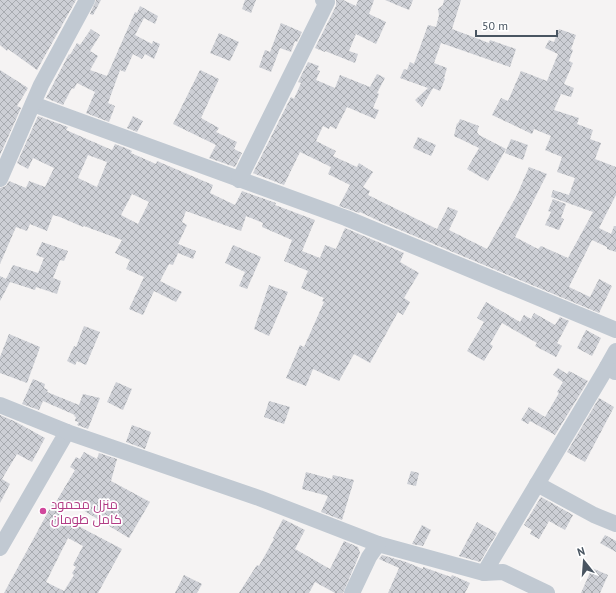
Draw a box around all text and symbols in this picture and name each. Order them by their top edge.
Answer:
scale bar [476,12,557,38]
text: 50 m [482,18,508,33]
place label: منزل محمود كامل طومان [51,496,122,528]
marker: منزل محمود كامل طومان [38,506,48,516]
north arrow [564,541,604,581]
text: N [576,544,587,559]

